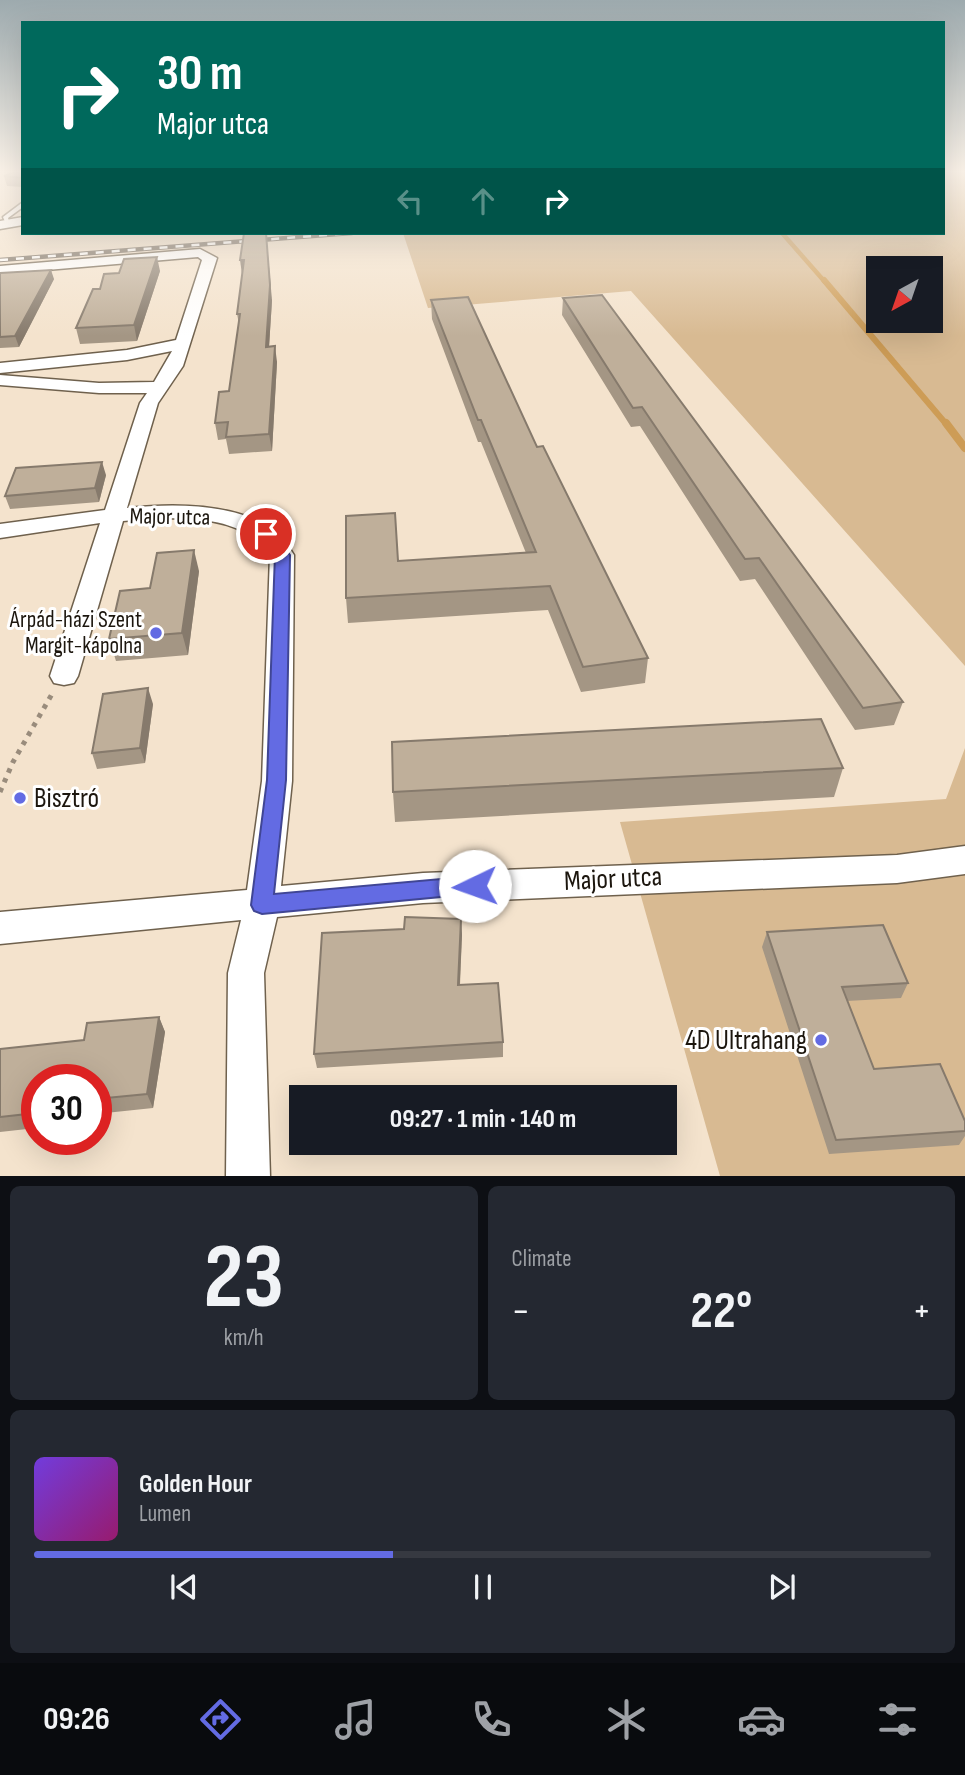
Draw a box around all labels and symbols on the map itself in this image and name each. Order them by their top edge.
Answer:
north arrow [866,256,943,332]
street label: Major utca [129,502,211,532]
pin [236,504,296,564]
place label: Árpád-házi Szent Margit-kápolna [9,606,142,660]
marker: Árpád-házi Szent Margit-kápolna [148,625,164,641]
place label: Bisztró [34,782,99,815]
marker: Bisztró [12,790,28,806]
position arrow [438,849,512,923]
street label: Major utca [563,860,663,898]
place label: 4D Ultrahang [685,1024,807,1057]
marker: 4D Ultrahang [813,1032,829,1048]
speed limit sign: 30 [21,1064,112,1155]

